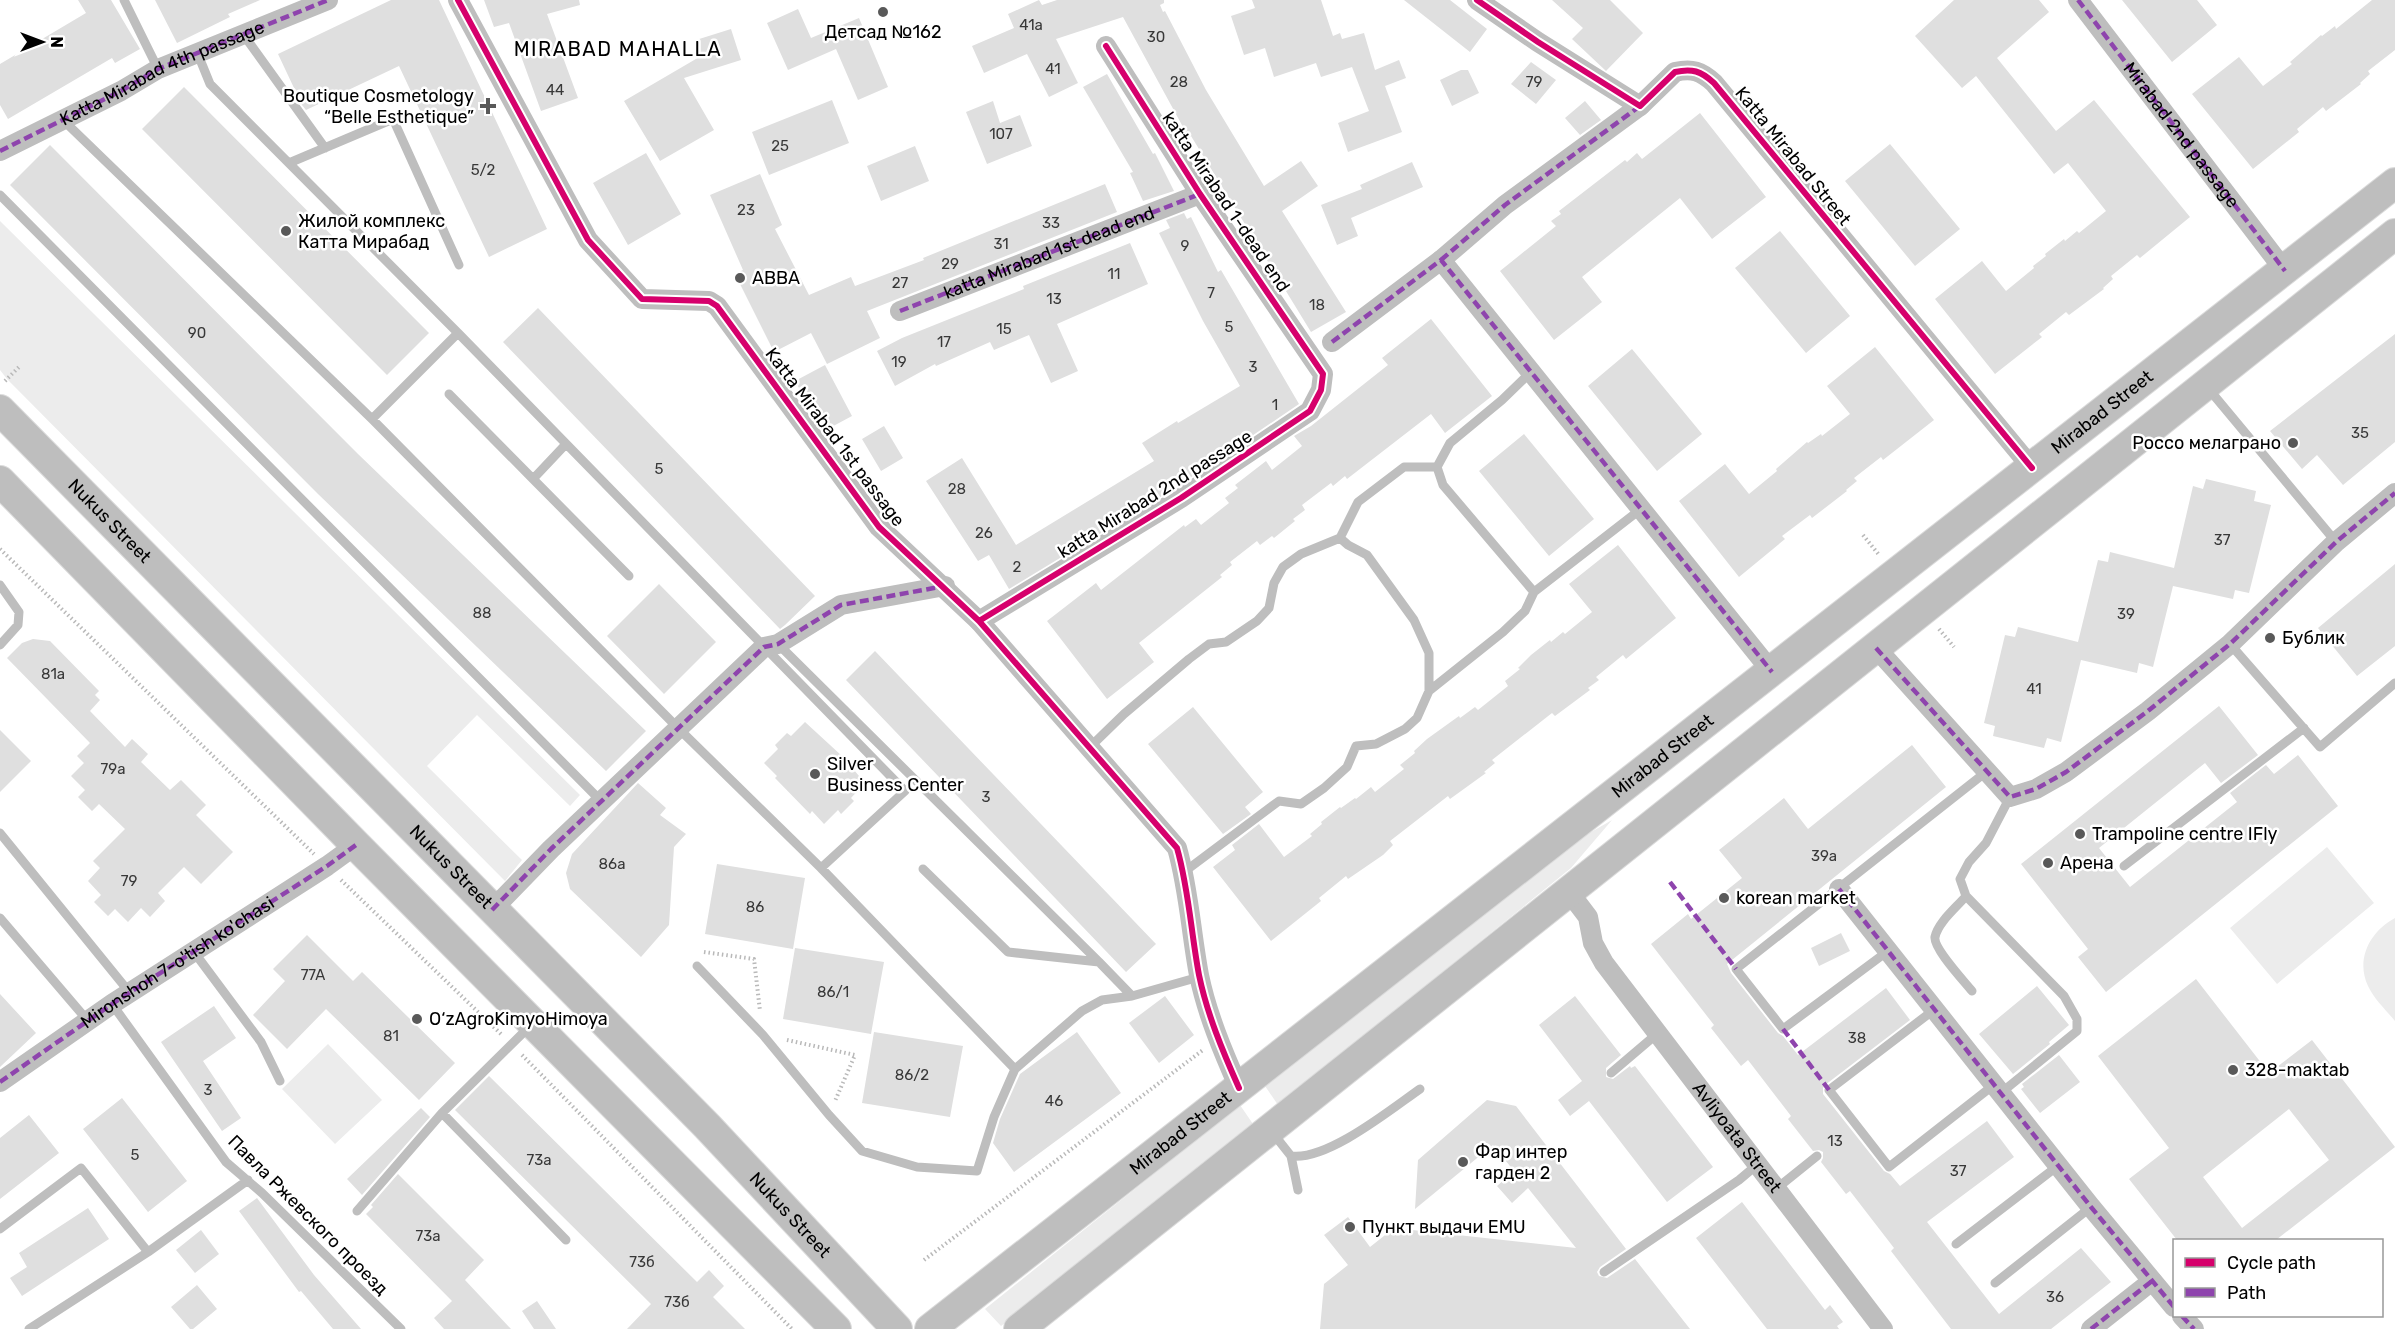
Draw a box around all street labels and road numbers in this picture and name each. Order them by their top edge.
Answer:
street label: Katta Mirabad 4th passage [56,16,267,131]
street label: Mirabad 2nd passage [2119,58,2244,212]
street label: Katta Mirabad Street [1730,82,1856,230]
street label: katta Mirabad 1-dead end [1157,108,1295,296]
street label: katta Mirabad 1st dead end [940,202,1158,304]
street label: Katta Mirabad 1st passage [761,343,909,531]
street label: Mirabad Street [2047,366,2157,459]
street label: katta Mirabad 2nd passage [1054,425,1256,563]
street label: Nukus Street [63,474,156,568]
street label: Mirabad Street [1607,709,1718,803]
street label: Nukus Street [405,820,497,913]
street label: Mironshoh 7-o'tish ko'chasi [77,892,278,1033]
street label: Avliyoata Street [1688,1078,1786,1197]
street label: Mirabad Street [1125,1086,1236,1180]
street label: Павла Ржевского проезд [223,1130,393,1300]
street label: Nukus Street [745,1168,836,1262]

